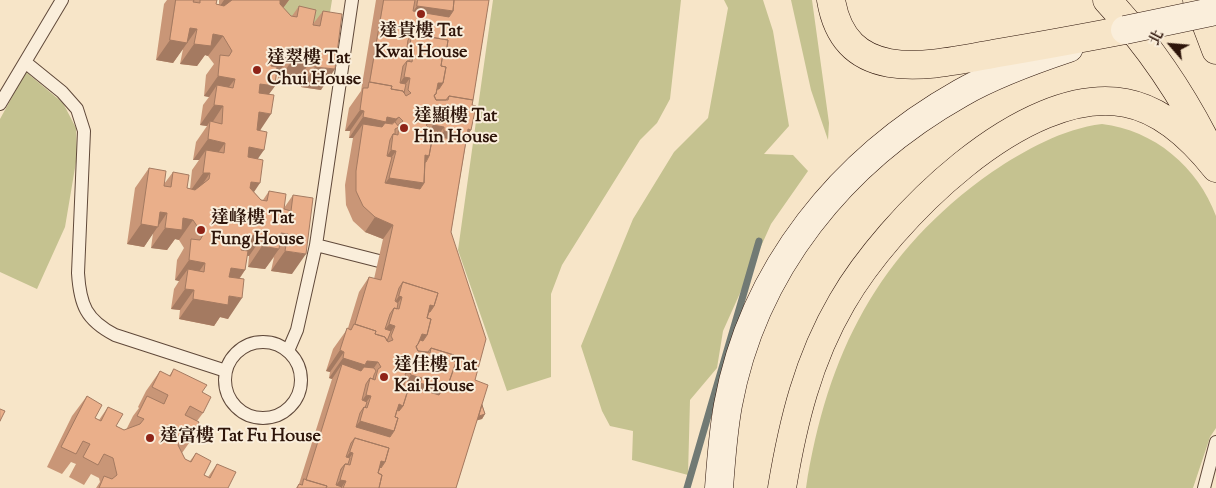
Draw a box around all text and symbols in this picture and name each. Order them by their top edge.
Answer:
marker: 達貴樓 Tat Kwai House [415,8,427,20]
north arrow [1146,20,1196,70]
place label: 達貴樓 Tat Kwai House [375,22,467,64]
text: 北 [1146,27,1170,49]
place label: 達翠樓 Tat Chui House [267,49,361,92]
marker: 達翠樓 Tat Chui House [251,64,263,76]
place label: 達顯樓 Tat Hin House [414,107,498,150]
marker: 達顯樓 Tat Hin House [398,122,410,134]
place label: 達峰樓 Tat Fung House [211,209,304,252]
marker: 達峰樓 Tat Fung House [195,224,207,236]
place label: 達佳樓 Tat Kai House [394,356,477,398]
marker: 達佳樓 Tat Kai House [378,371,390,383]
place label: 達富樓 Tat Fu House [160,427,321,449]
marker: 達富樓 Tat Fu House [144,432,156,444]

